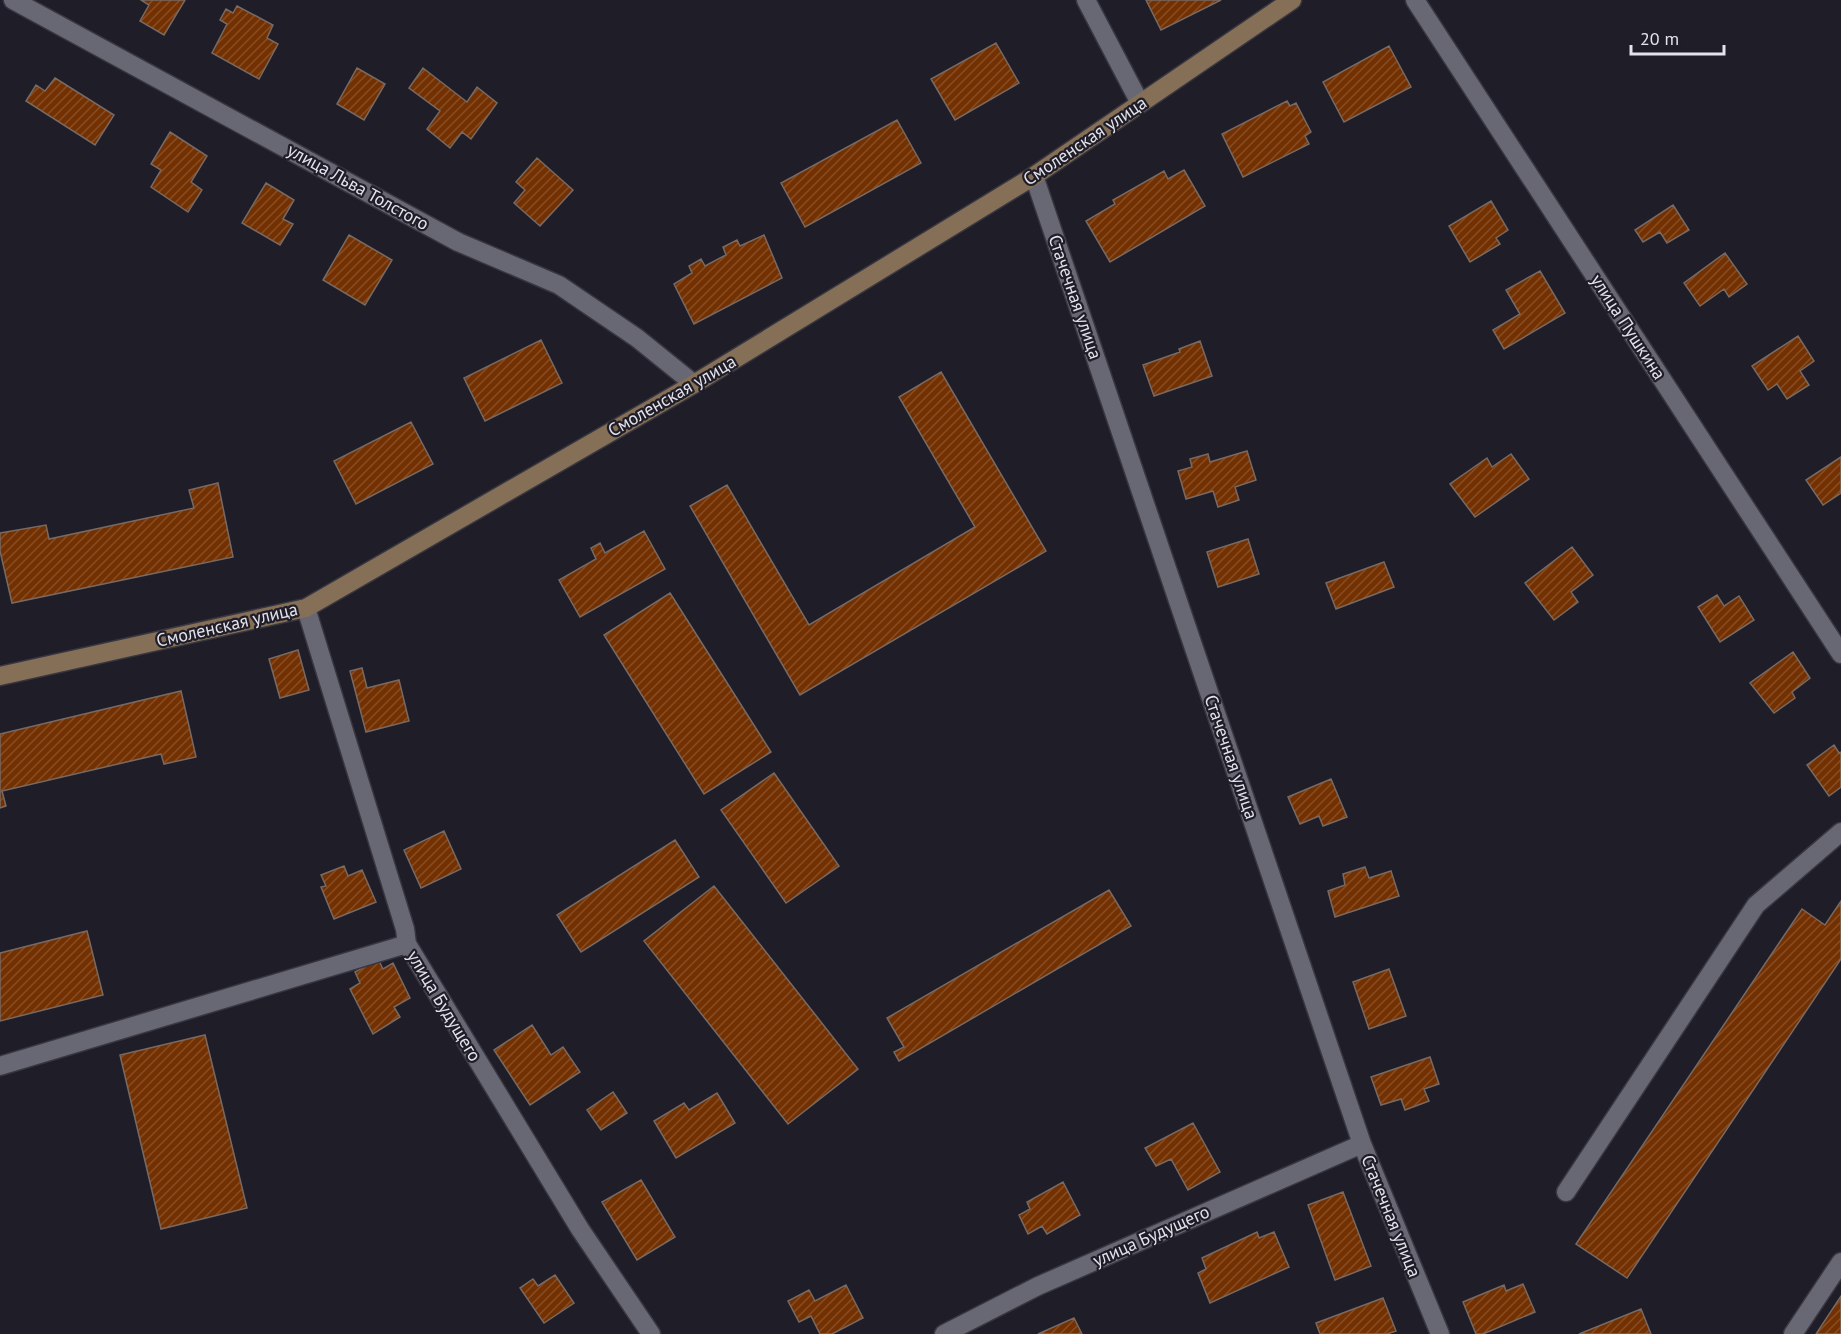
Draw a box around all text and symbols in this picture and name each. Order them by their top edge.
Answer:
scale bar [1631,18,1724,56]
text: 20 m [1640,27,1679,50]
street label: Смоленская улица [1019,91,1151,190]
street label: улица Льва Толстого [283,138,433,235]
street label: Стачечная улица [1043,232,1107,362]
street label: улица Пушкина [1586,270,1671,384]
street label: Смоленская улица [604,350,740,442]
street label: Смоленская улица [154,597,300,652]
street label: Стачечная улица [1199,692,1263,822]
street label: улица Будущего [402,946,487,1065]
street label: Стачечная улица [1356,1151,1426,1280]
street label: улица Будущего [1089,1200,1213,1272]

